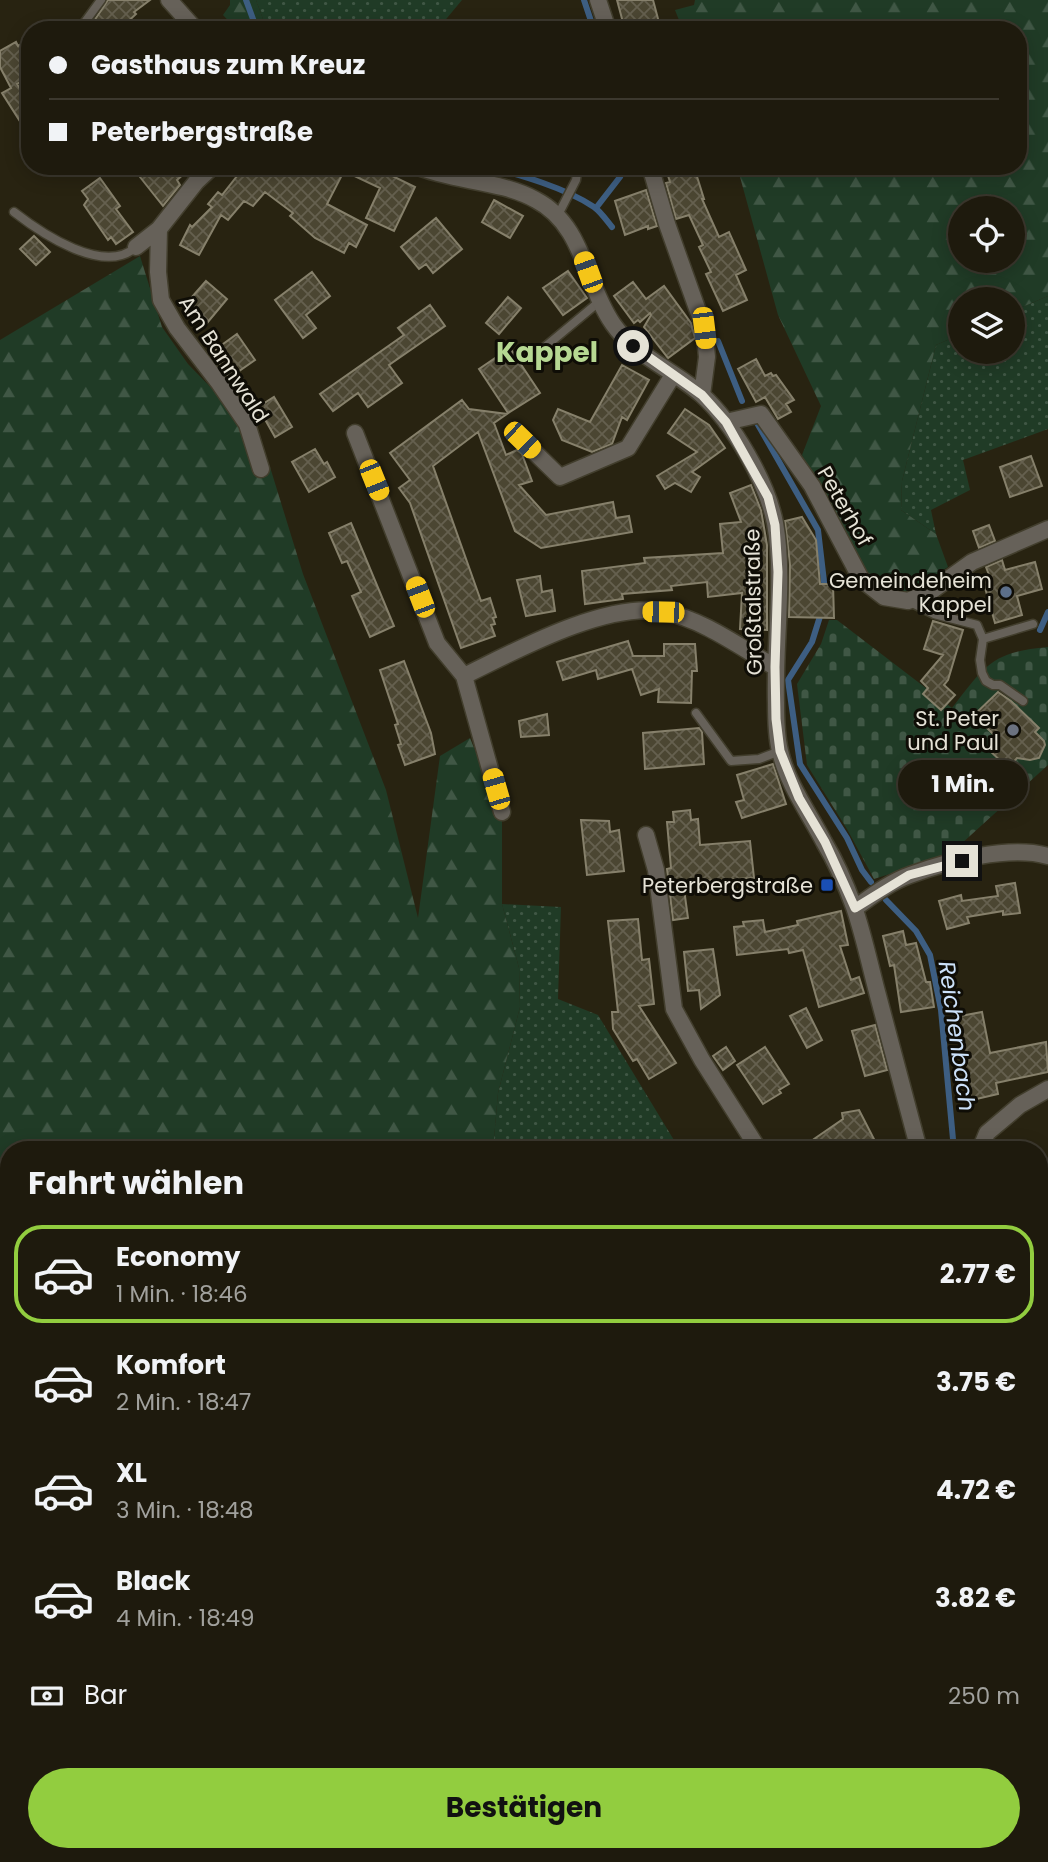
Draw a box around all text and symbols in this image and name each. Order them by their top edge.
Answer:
text: Gasthaus zum Kreuz [91,47,365,83]
text: Peterbergstraße [91,114,313,150]
map controls [948,196,1025,364]
button: locate [948,196,1025,273]
car [571,249,606,295]
button: layers [948,287,1025,364]
street label: Am Bannwald [172,290,276,428]
car [692,306,717,350]
route start [617,330,649,362]
district label: Kappel [496,333,598,372]
car [500,418,545,462]
car [357,457,392,503]
street label: Peterhof [811,461,879,551]
street label: Großtalstraße [737,528,769,676]
place label: Gemeindeheim Kappel [829,566,992,619]
car [403,574,438,620]
marker: Gemeindeheim Kappel [998,584,1014,600]
car [642,601,685,623]
place label: St. Peter und Paul [907,704,999,757]
marker: St. Peter und Paul [1005,722,1021,738]
callout: 1 Min. [897,760,1027,808]
car [481,766,512,812]
text: 1 Min. [931,768,995,800]
route end [946,845,978,877]
place label: Peterbergstraße [642,871,813,900]
marker: Peterbergstraße [819,877,835,893]
water label: Reichenbach [931,959,983,1113]
text: Fahrt wählen [28,1160,244,1205]
text: Economy [116,1239,240,1275]
icon: car [32,1243,95,1306]
text: 2.77 € [940,1256,1016,1292]
text: 1 Min. · 18:46 [116,1278,248,1310]
text: Komfort [116,1347,226,1383]
icon: car [32,1351,95,1414]
text: 3.75 € [936,1364,1016,1400]
text: 2 Min. · 18:47 [116,1386,251,1418]
text: XL [116,1455,147,1491]
icon: car [32,1459,95,1522]
text: 4.72 € [936,1472,1016,1508]
text: 3 Min. · 18:48 [116,1494,254,1526]
text: Black [116,1563,190,1599]
icon: car [32,1567,95,1630]
text: 3.82 € [935,1580,1016,1616]
text: 4 Min. · 18:49 [116,1602,255,1634]
icon: cash [28,1677,66,1715]
text: Bar [84,1677,127,1713]
text: 250 m [948,1680,1020,1712]
button: Bestätigen [28,1768,1020,1848]

